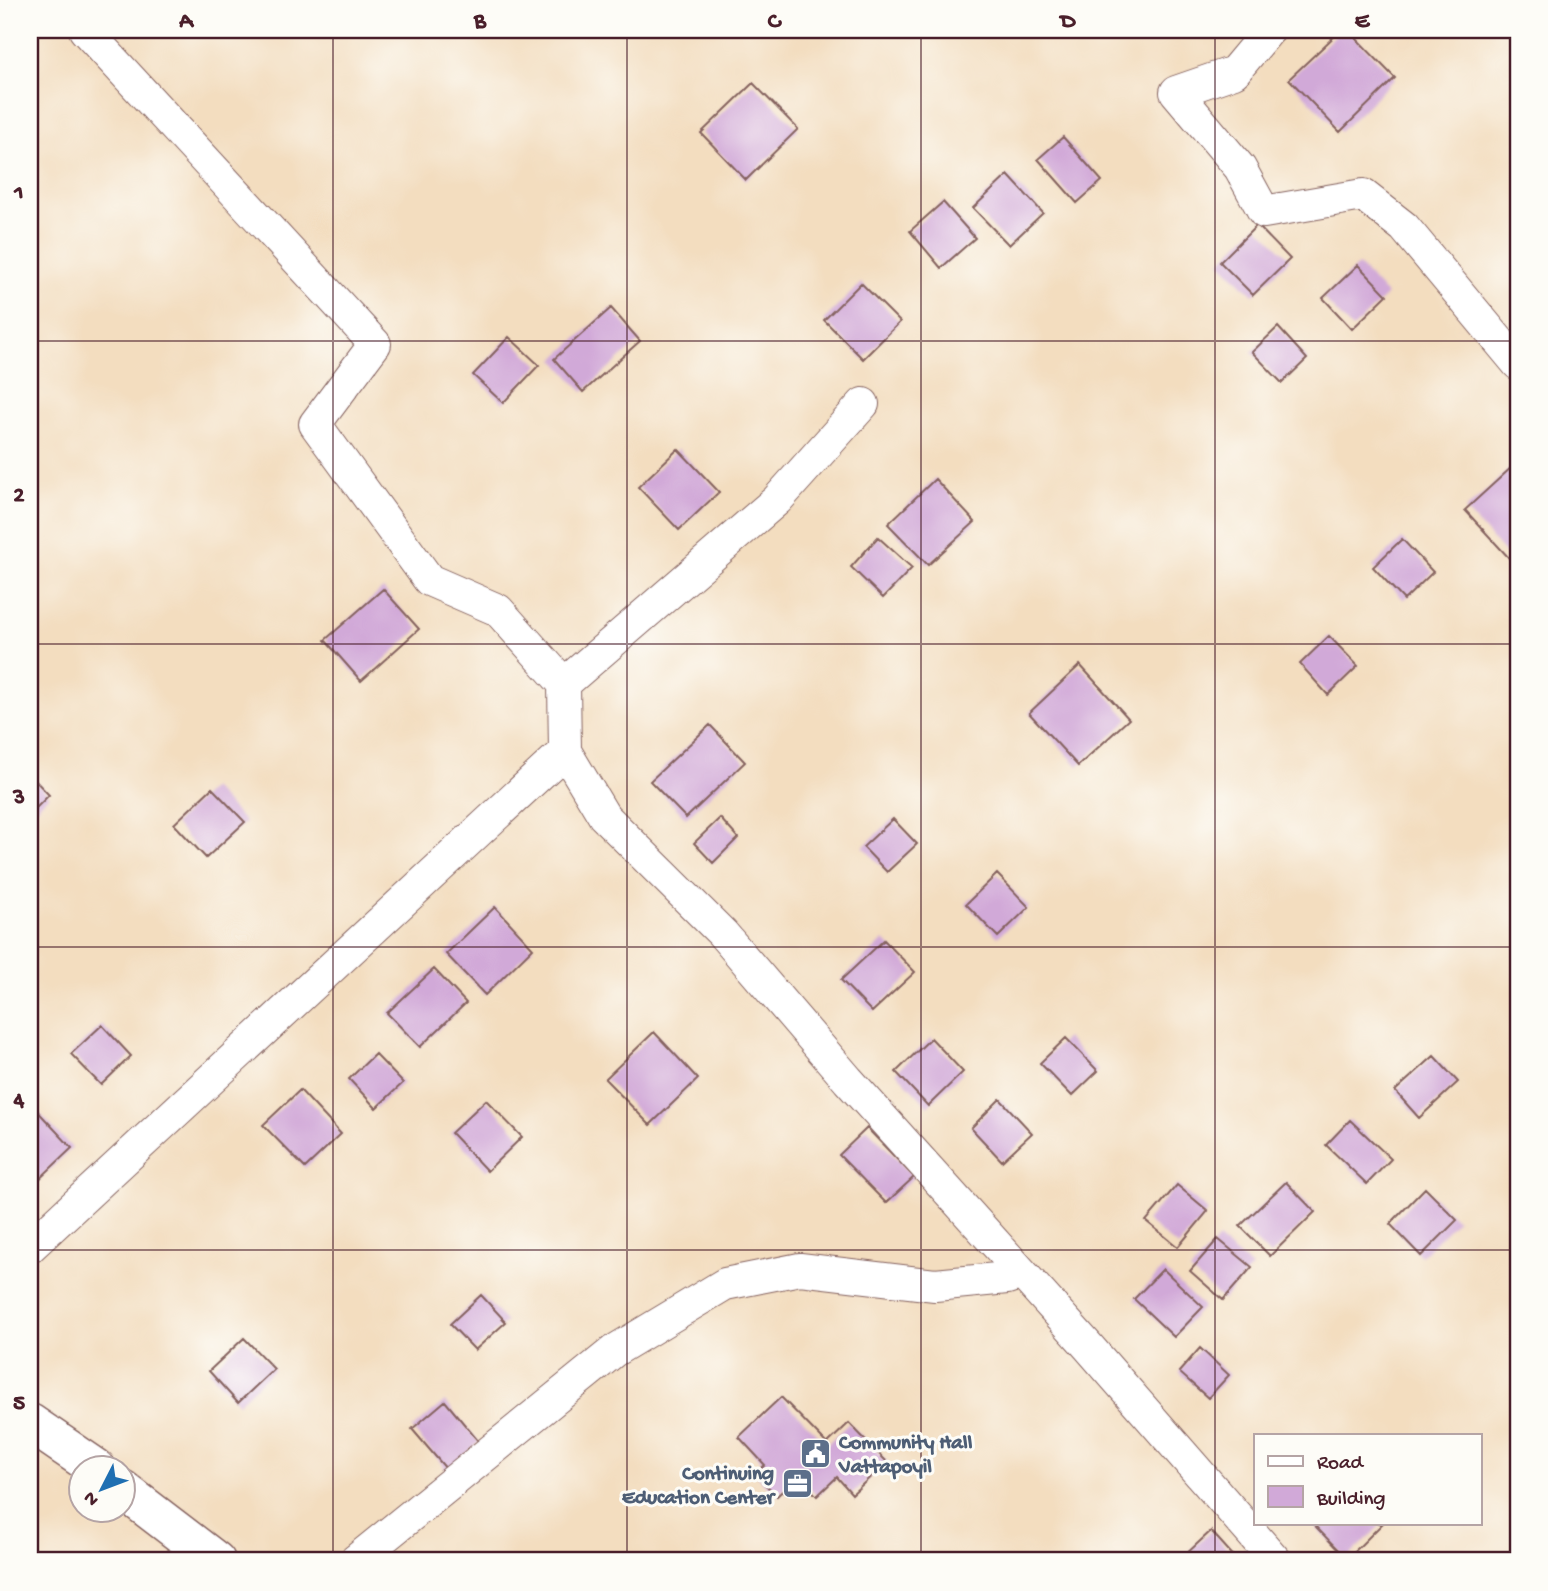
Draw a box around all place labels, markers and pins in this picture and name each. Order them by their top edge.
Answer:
place label: Community Hall Vattapoyil [838,1432,973,1481]
public building icon: Community Hall Vattapoyil [799,1436,833,1470]
place label: Continuing Education Center [622,1463,777,1512]
office icon: Continuing Education Center [780,1467,814,1501]

